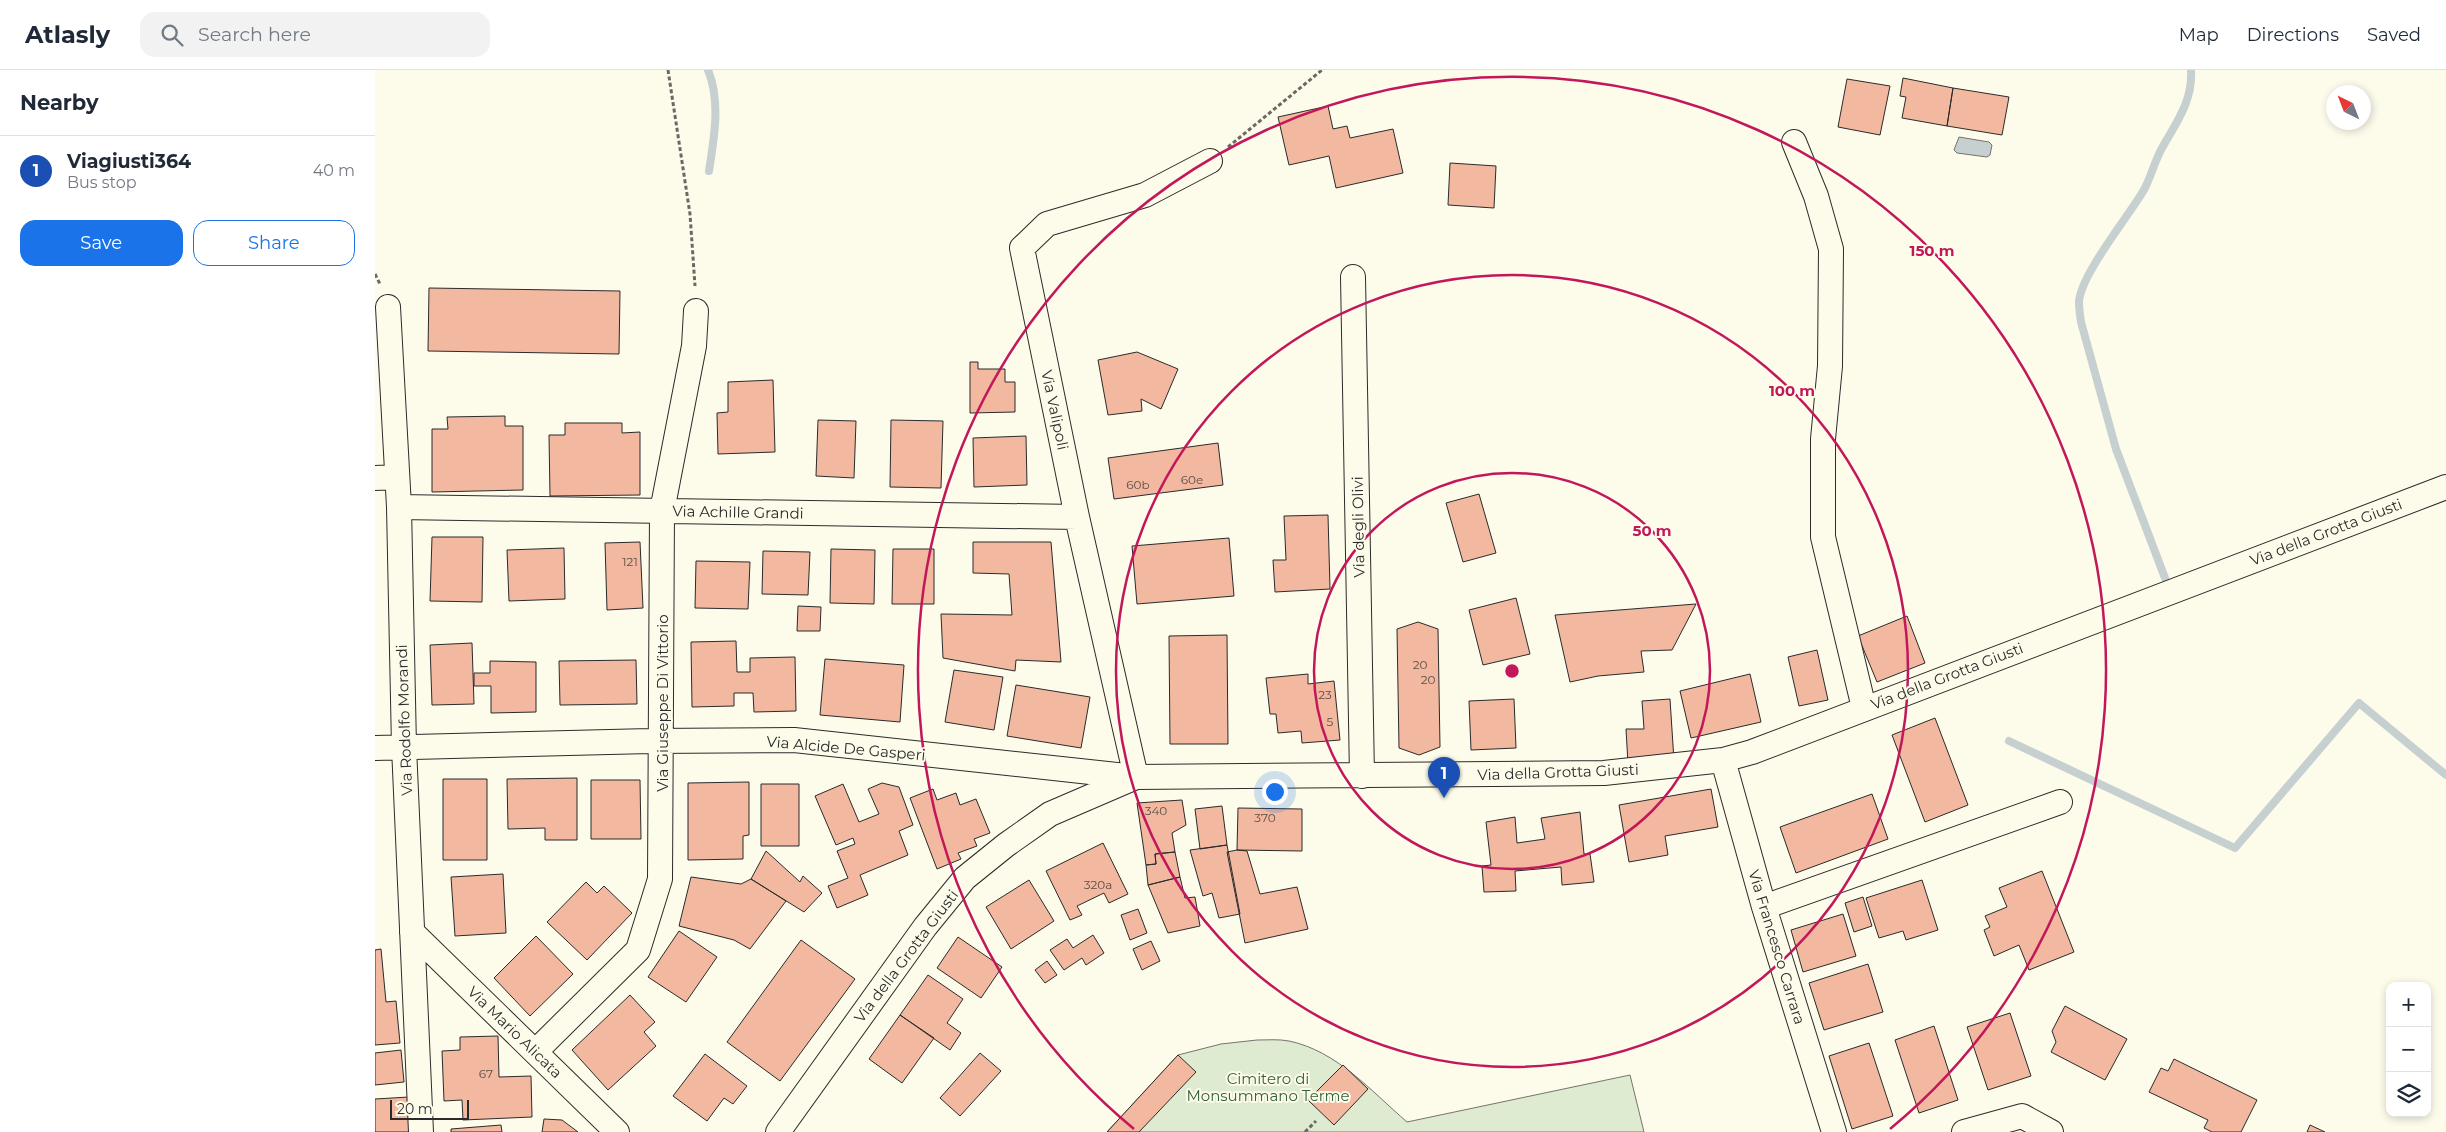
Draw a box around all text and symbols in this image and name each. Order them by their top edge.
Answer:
search box [140,12,490,57]
text: Atlasly [25,20,110,49]
icon: search [158,21,186,49]
text: Search here [198,23,311,46]
text: Map [2179,24,2219,46]
text: Directions [2247,24,2339,46]
text: Saved [2367,24,2421,46]
north arrow [2326,85,2371,130]
text: Nearby [20,90,99,115]
text: Viagiusti364 [67,150,191,173]
text: 1 [33,161,39,180]
text: 40 m [313,161,355,180]
text: Bus stop [67,173,137,192]
button: Save [20,220,183,266]
button: Share [193,220,355,266]
text: 150 m [1910,241,1954,260]
street label: Via Valipoli [1037,368,1073,452]
text: 100 m [1769,381,1815,400]
house number: 60e [1181,472,1203,487]
street label: Via degli Olivi [1348,476,1368,578]
house number: 60b [1126,477,1150,492]
street label: Via della Grotta Giusti [2247,494,2405,570]
street label: Via Achille Grandi [672,501,804,523]
text: 50 m [1632,521,1672,540]
house number: 121 [622,554,638,569]
street label: Via Giuseppe Di Vittorio [653,614,672,792]
street label: Via della Grotta Giusti [1868,638,2026,714]
street label: Via Rodolfo Morandi [392,644,416,796]
house number: 20 [1413,657,1427,672]
centre of rings [1503,662,1521,680]
house number: 20 [1421,672,1435,687]
house number: 23 [1318,687,1332,702]
house number: 5 [1327,714,1334,729]
street label: Via Alcide De Gasperi [766,732,926,764]
pin: 1 [1428,757,1460,798]
street label: Via della Grotta Giusti [1477,760,1639,784]
your location [1262,779,1288,805]
house number: 340 [1145,803,1167,818]
house number: 370 [1254,810,1276,825]
street label: Via Francesco Carrara [1744,867,1810,1027]
house number: 320a [1084,877,1112,892]
street label: Via della Grotta Giusti [850,886,962,1026]
street label: Via Mario Alicata [464,982,566,1082]
map controls [2386,982,2431,1117]
button: + [2386,982,2431,1027]
button: − [2386,1027,2431,1072]
house number: 67 [479,1066,493,1081]
park label: Cimitero di Monsummano Terme [1186,1069,1350,1105]
button: layers [2386,1072,2431,1117]
scale bar [390,1097,469,1120]
text: 20 m [397,1100,433,1118]

